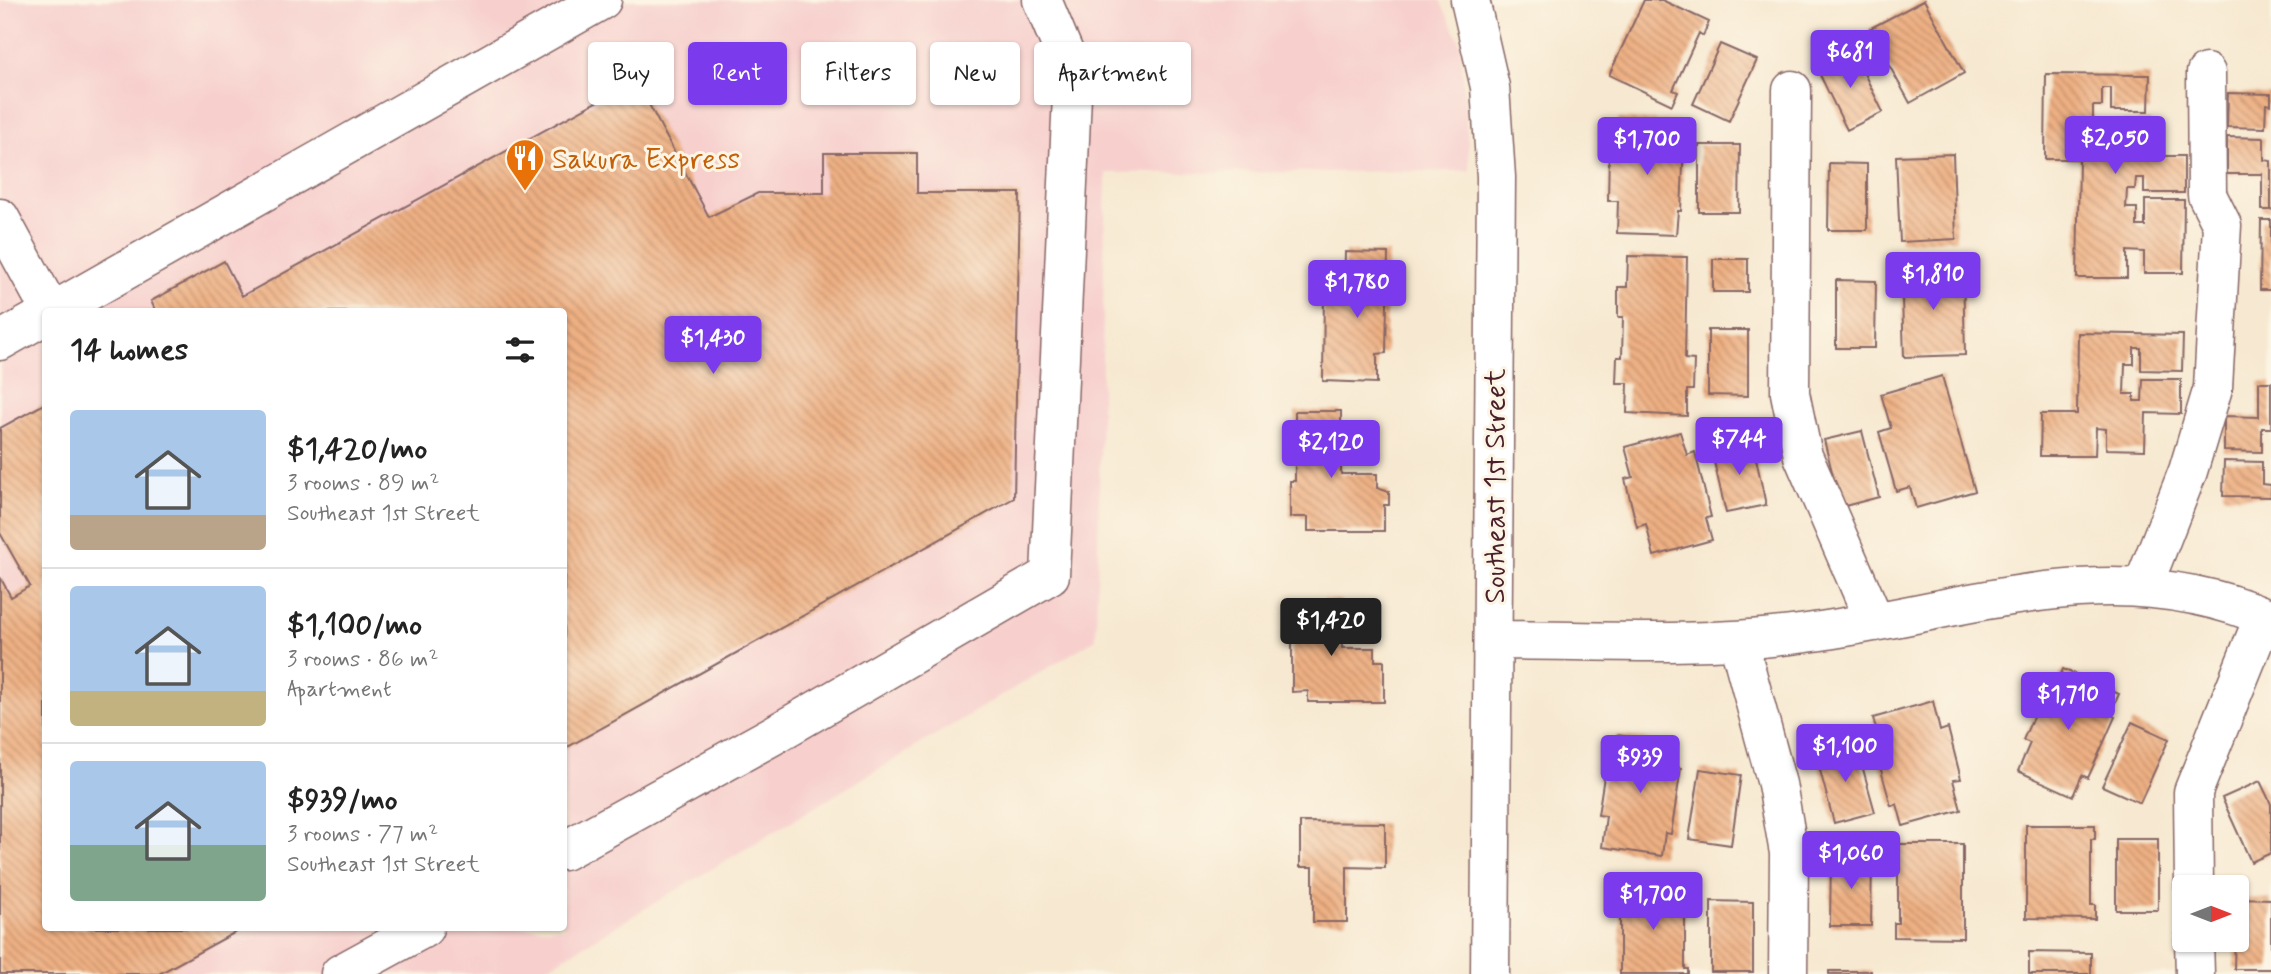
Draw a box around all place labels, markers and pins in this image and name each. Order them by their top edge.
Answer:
pin: $681 [1809,31,1891,90]
pin: $2,050 [2058,116,2172,176]
pin: $1,700 [1590,118,1704,177]
restaurant icon: Sakura Express [504,137,546,192]
place label: Sakura Express [552,142,740,179]
pin: $1,810 [1876,252,1990,312]
pin: $1,780 [1300,260,1414,320]
pin: $1,430 [656,316,770,376]
pin: $744 [1698,418,1780,477]
pin: $2,120 [1274,420,1388,480]
pin: $1,420 [1274,598,1388,658]
pin: $1,710 [2011,672,2125,732]
pin: $1,100 [1788,724,1902,784]
pin: $939 [1599,736,1681,795]
pin: $1,060 [1794,832,1908,891]
pin: $1,700 [1596,872,1710,932]

